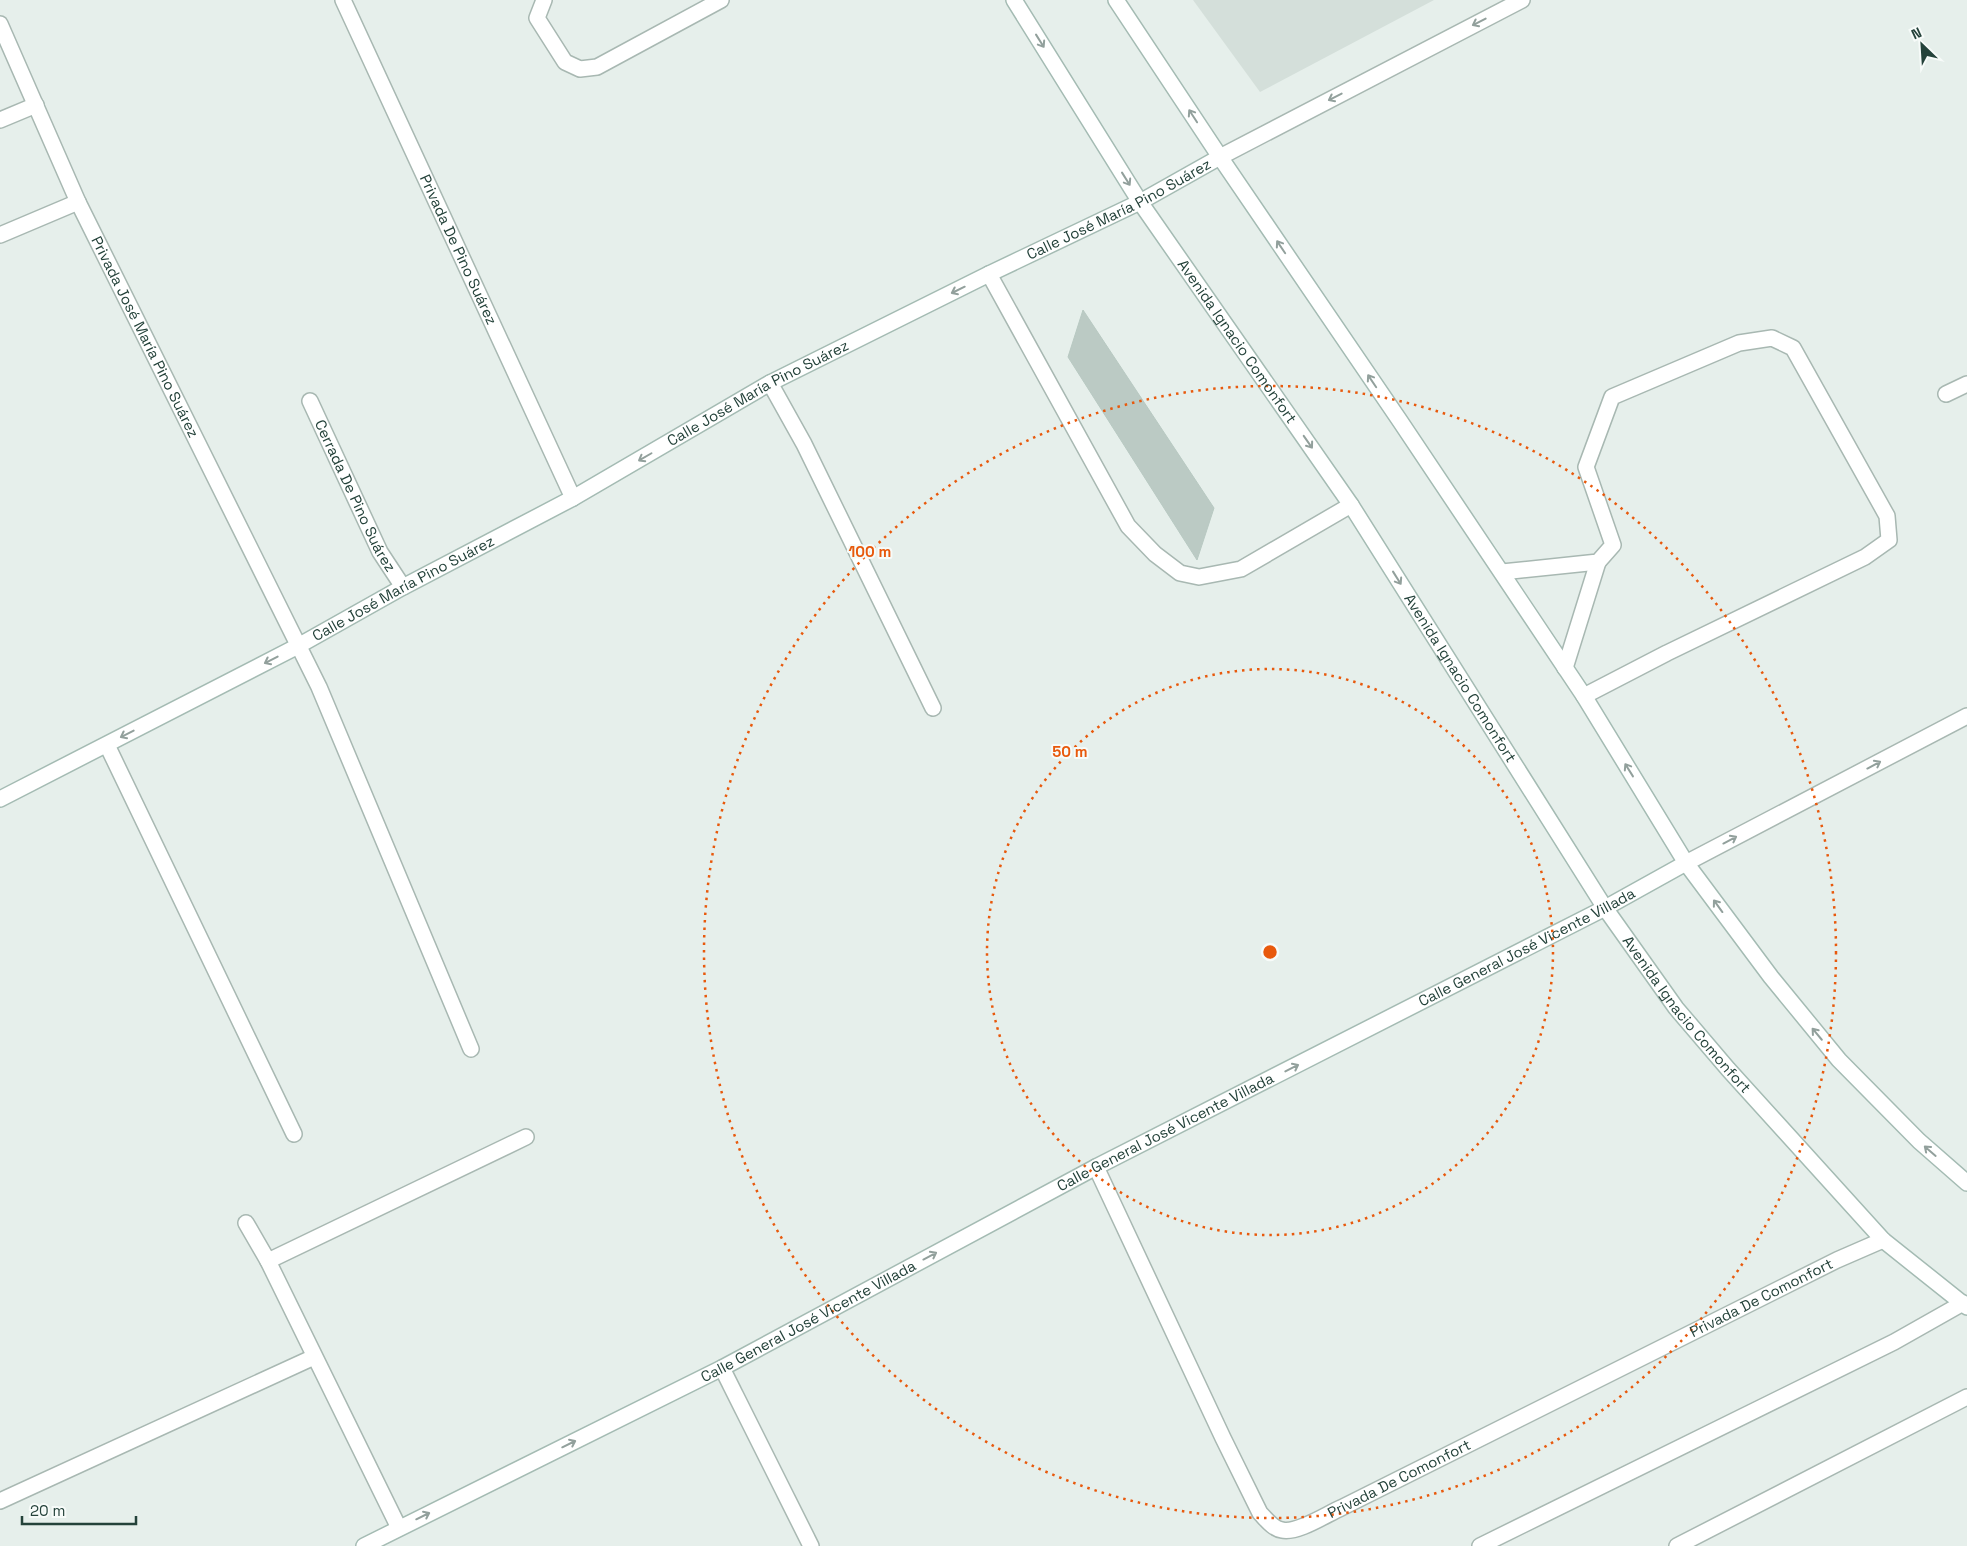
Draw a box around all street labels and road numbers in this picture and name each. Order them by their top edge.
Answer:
street label: Calle José María Pino Suárez [1023,154,1214,264]
street label: Privada De Pino Suárez [416,171,502,328]
street label: Privada José María Pino Suárez [87,233,204,441]
street label: Avenida Ignacio Comonfort [1174,255,1301,427]
street label: Calle José María Pino Suárez [663,335,852,450]
street label: Cerrada De Pino Suárez [311,416,400,575]
street label: Calle José María Pino Suárez [309,531,497,645]
street label: Avenida Ignacio Comonfort [1400,590,1521,766]
street label: Calle General José Vicente Villada [1415,883,1639,1010]
street label: Avenida Ignacio Comonfort [1619,932,1755,1097]
street label: Calle General José Vicente Villada [1053,1068,1277,1195]
street label: Privada De Comonfort [1686,1254,1836,1341]
street label: Calle General José Vicente Villada [697,1255,919,1386]
street label: Privada De Comonfort [1324,1435,1474,1522]

